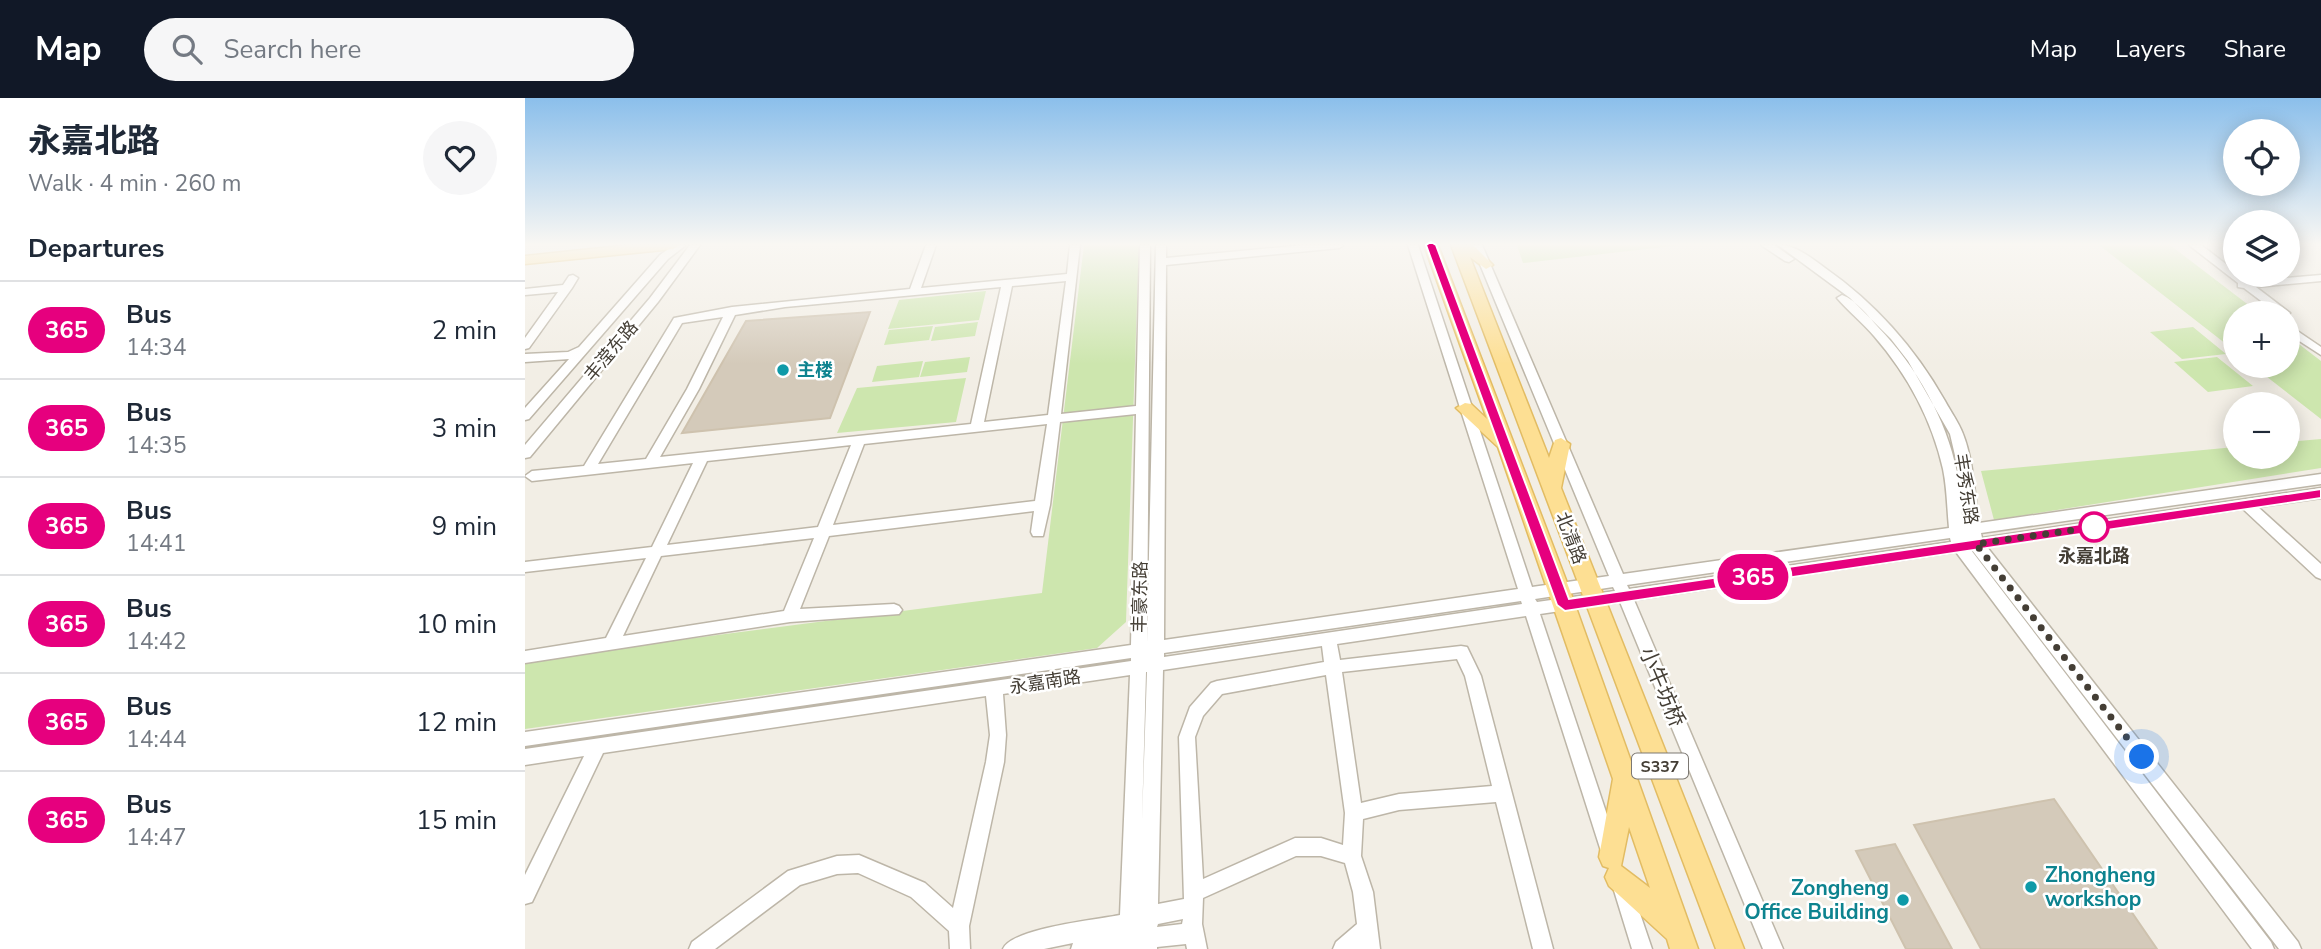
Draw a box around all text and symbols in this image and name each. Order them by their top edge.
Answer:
search box [144,18,634,81]
text: Map [35,27,102,72]
icon: search [168,30,206,68]
text: Search here [224,32,361,67]
text: Map [2030,33,2077,65]
text: Layers [2115,33,2186,65]
text: Share [2224,33,2286,65]
text: 永嘉北路 [28,119,160,164]
map controls [2223,119,2300,469]
button: locate [2223,119,2300,196]
button: heart [423,121,497,195]
text: Walk · 4 min · 260 m [28,168,241,199]
button: layers [2223,210,2300,287]
text: Departures [28,231,164,266]
text: Bus [126,297,172,332]
button: + [2223,301,2300,378]
text: 2 min [432,313,497,348]
text: 365 [45,314,88,346]
street label: 丰滢东路 [579,316,643,386]
text: 14:34 [126,332,186,363]
place label: 主楼 [797,358,833,382]
marker: 主楼 [775,362,791,378]
button: − [2223,392,2300,469]
text: Bus [126,395,172,430]
text: 3 min [432,411,497,446]
text: 365 [45,412,88,444]
text: 14:35 [126,430,186,461]
street label: 丰秀东路 [1949,452,1983,526]
text: Bus [126,493,172,528]
street label: 北清路 [1550,508,1592,568]
text: 9 min [432,509,497,544]
text: 365 [45,510,88,542]
marker: 永嘉北路 [2079,512,2109,542]
text: 14:41 [126,528,186,559]
place label: 永嘉北路 [2058,544,2130,568]
line badge: 365 [1713,554,1793,600]
street label: 丰豪东路 [1127,561,1153,633]
text: 365 [1731,561,1775,593]
text: Bus [126,591,172,626]
text: 10 min [416,607,497,642]
text: 365 [45,608,88,640]
text: 14:42 [126,626,186,657]
street label: 小牛坊桥 [1633,643,1691,731]
street label: 永嘉南路 [1008,665,1082,699]
text: Bus [126,689,172,724]
text: 12 min [416,705,497,740]
text: 365 [45,706,88,738]
text: 14:44 [126,724,186,755]
your location [2124,739,2159,774]
road number: S337 [1632,754,1688,778]
text: Bus [126,787,172,822]
text: 15 min [416,803,497,838]
text: 365 [45,804,88,836]
text: 14:47 [126,822,186,853]
place label: Zhongheng workshop [2045,861,2156,913]
place label: Zongheng Office Building [1744,874,1889,926]
marker: Zhongheng workshop [2023,879,2039,895]
marker: Zongheng Office Building [1895,892,1911,908]

